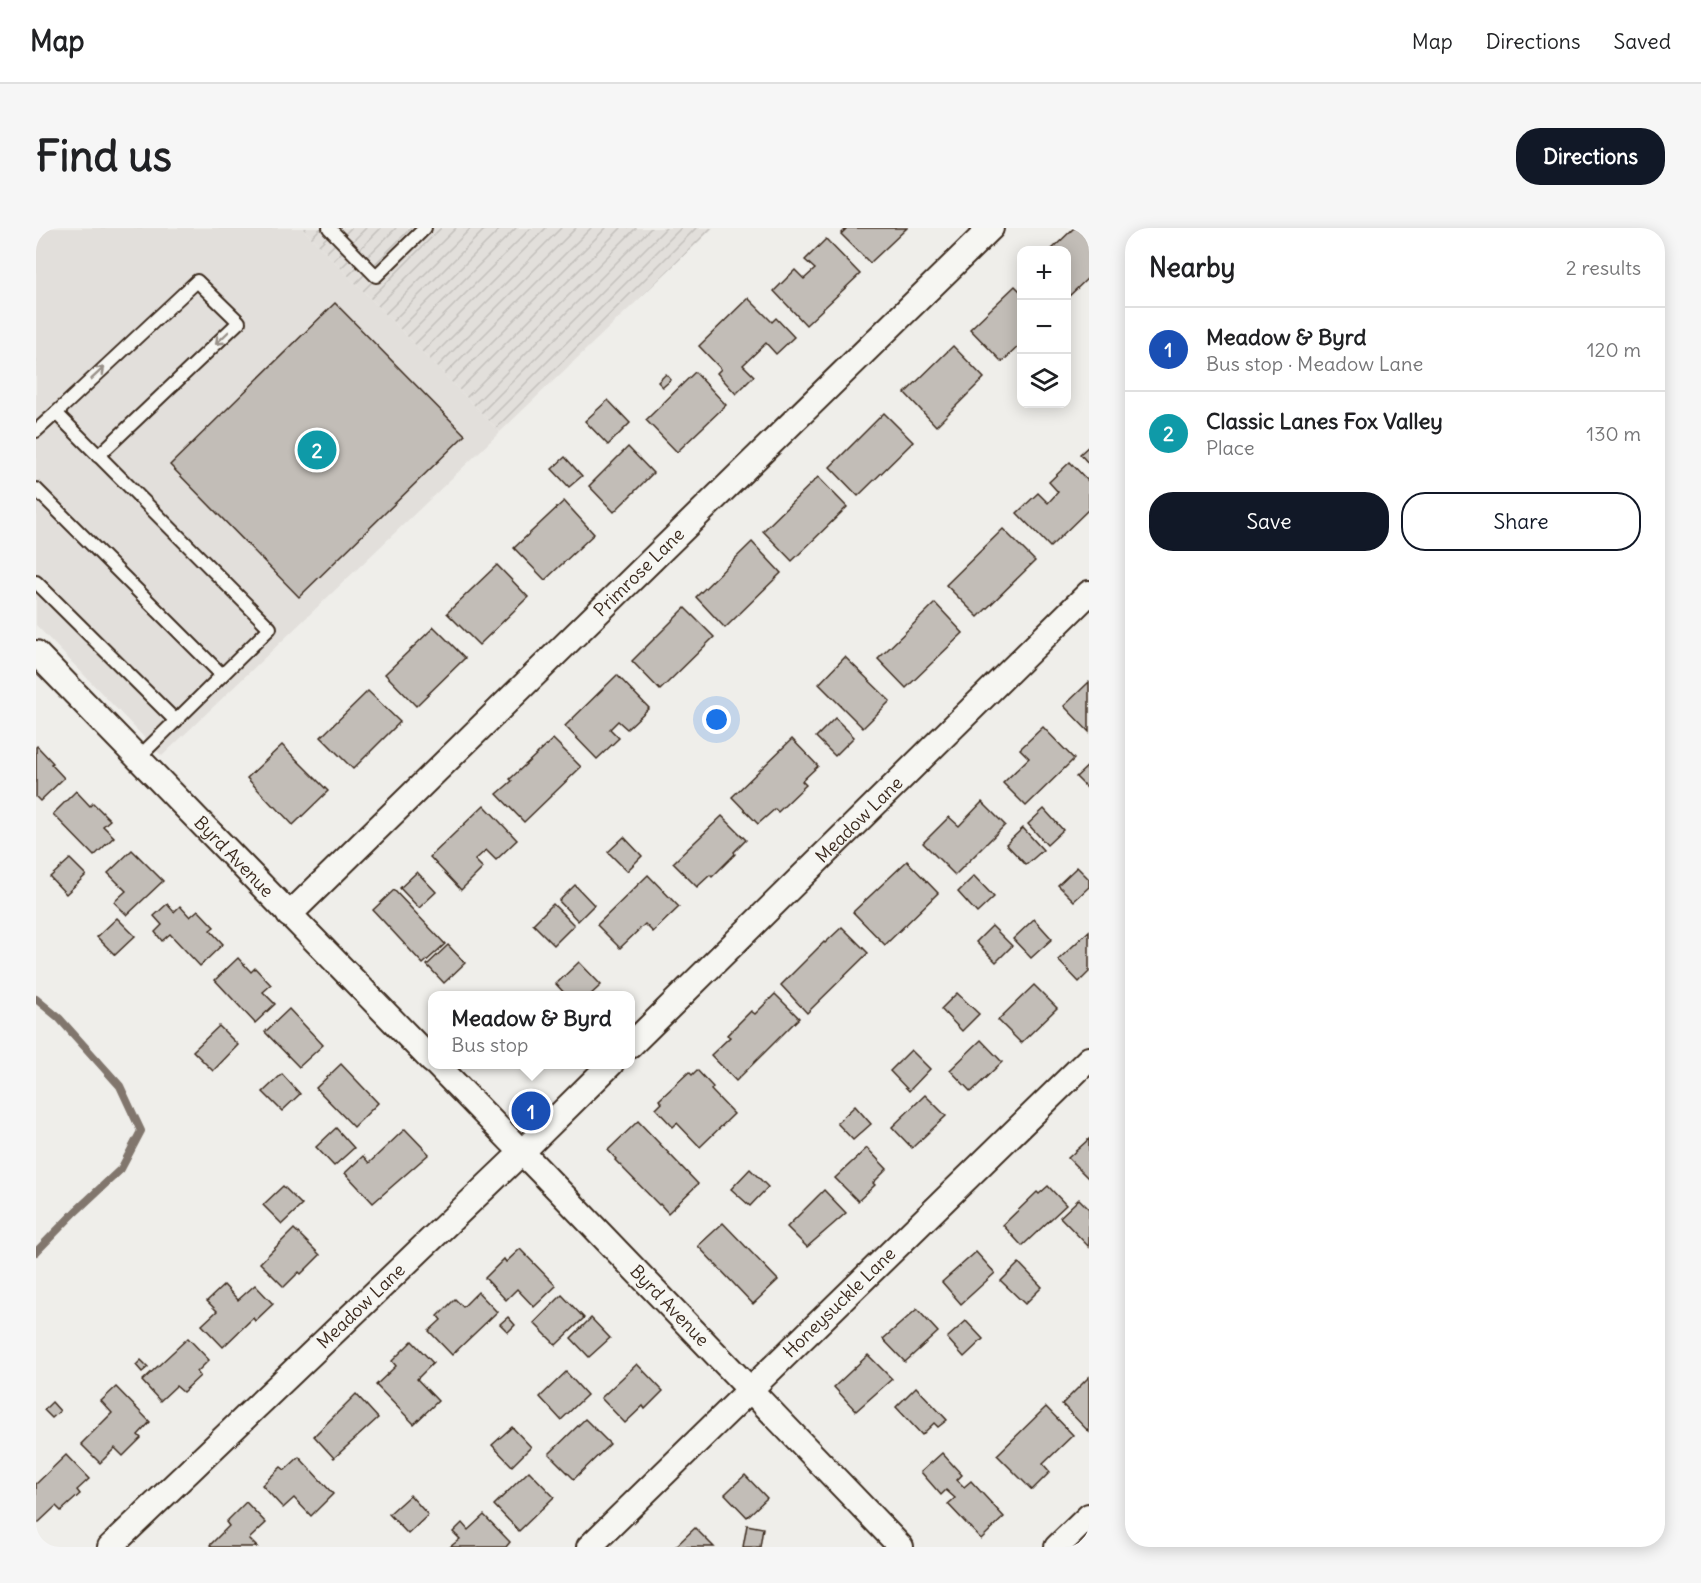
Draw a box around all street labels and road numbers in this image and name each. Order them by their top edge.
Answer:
street label: Primrose Lane [589,523,689,621]
street label: Meadow Lane [810,771,907,868]
street label: Byrd Avenue [190,811,279,902]
street label: Honeysuckle Lane [778,1242,900,1362]
street label: Meadow Lane [312,1258,410,1353]
street label: Byrd Avenue [625,1260,714,1351]

